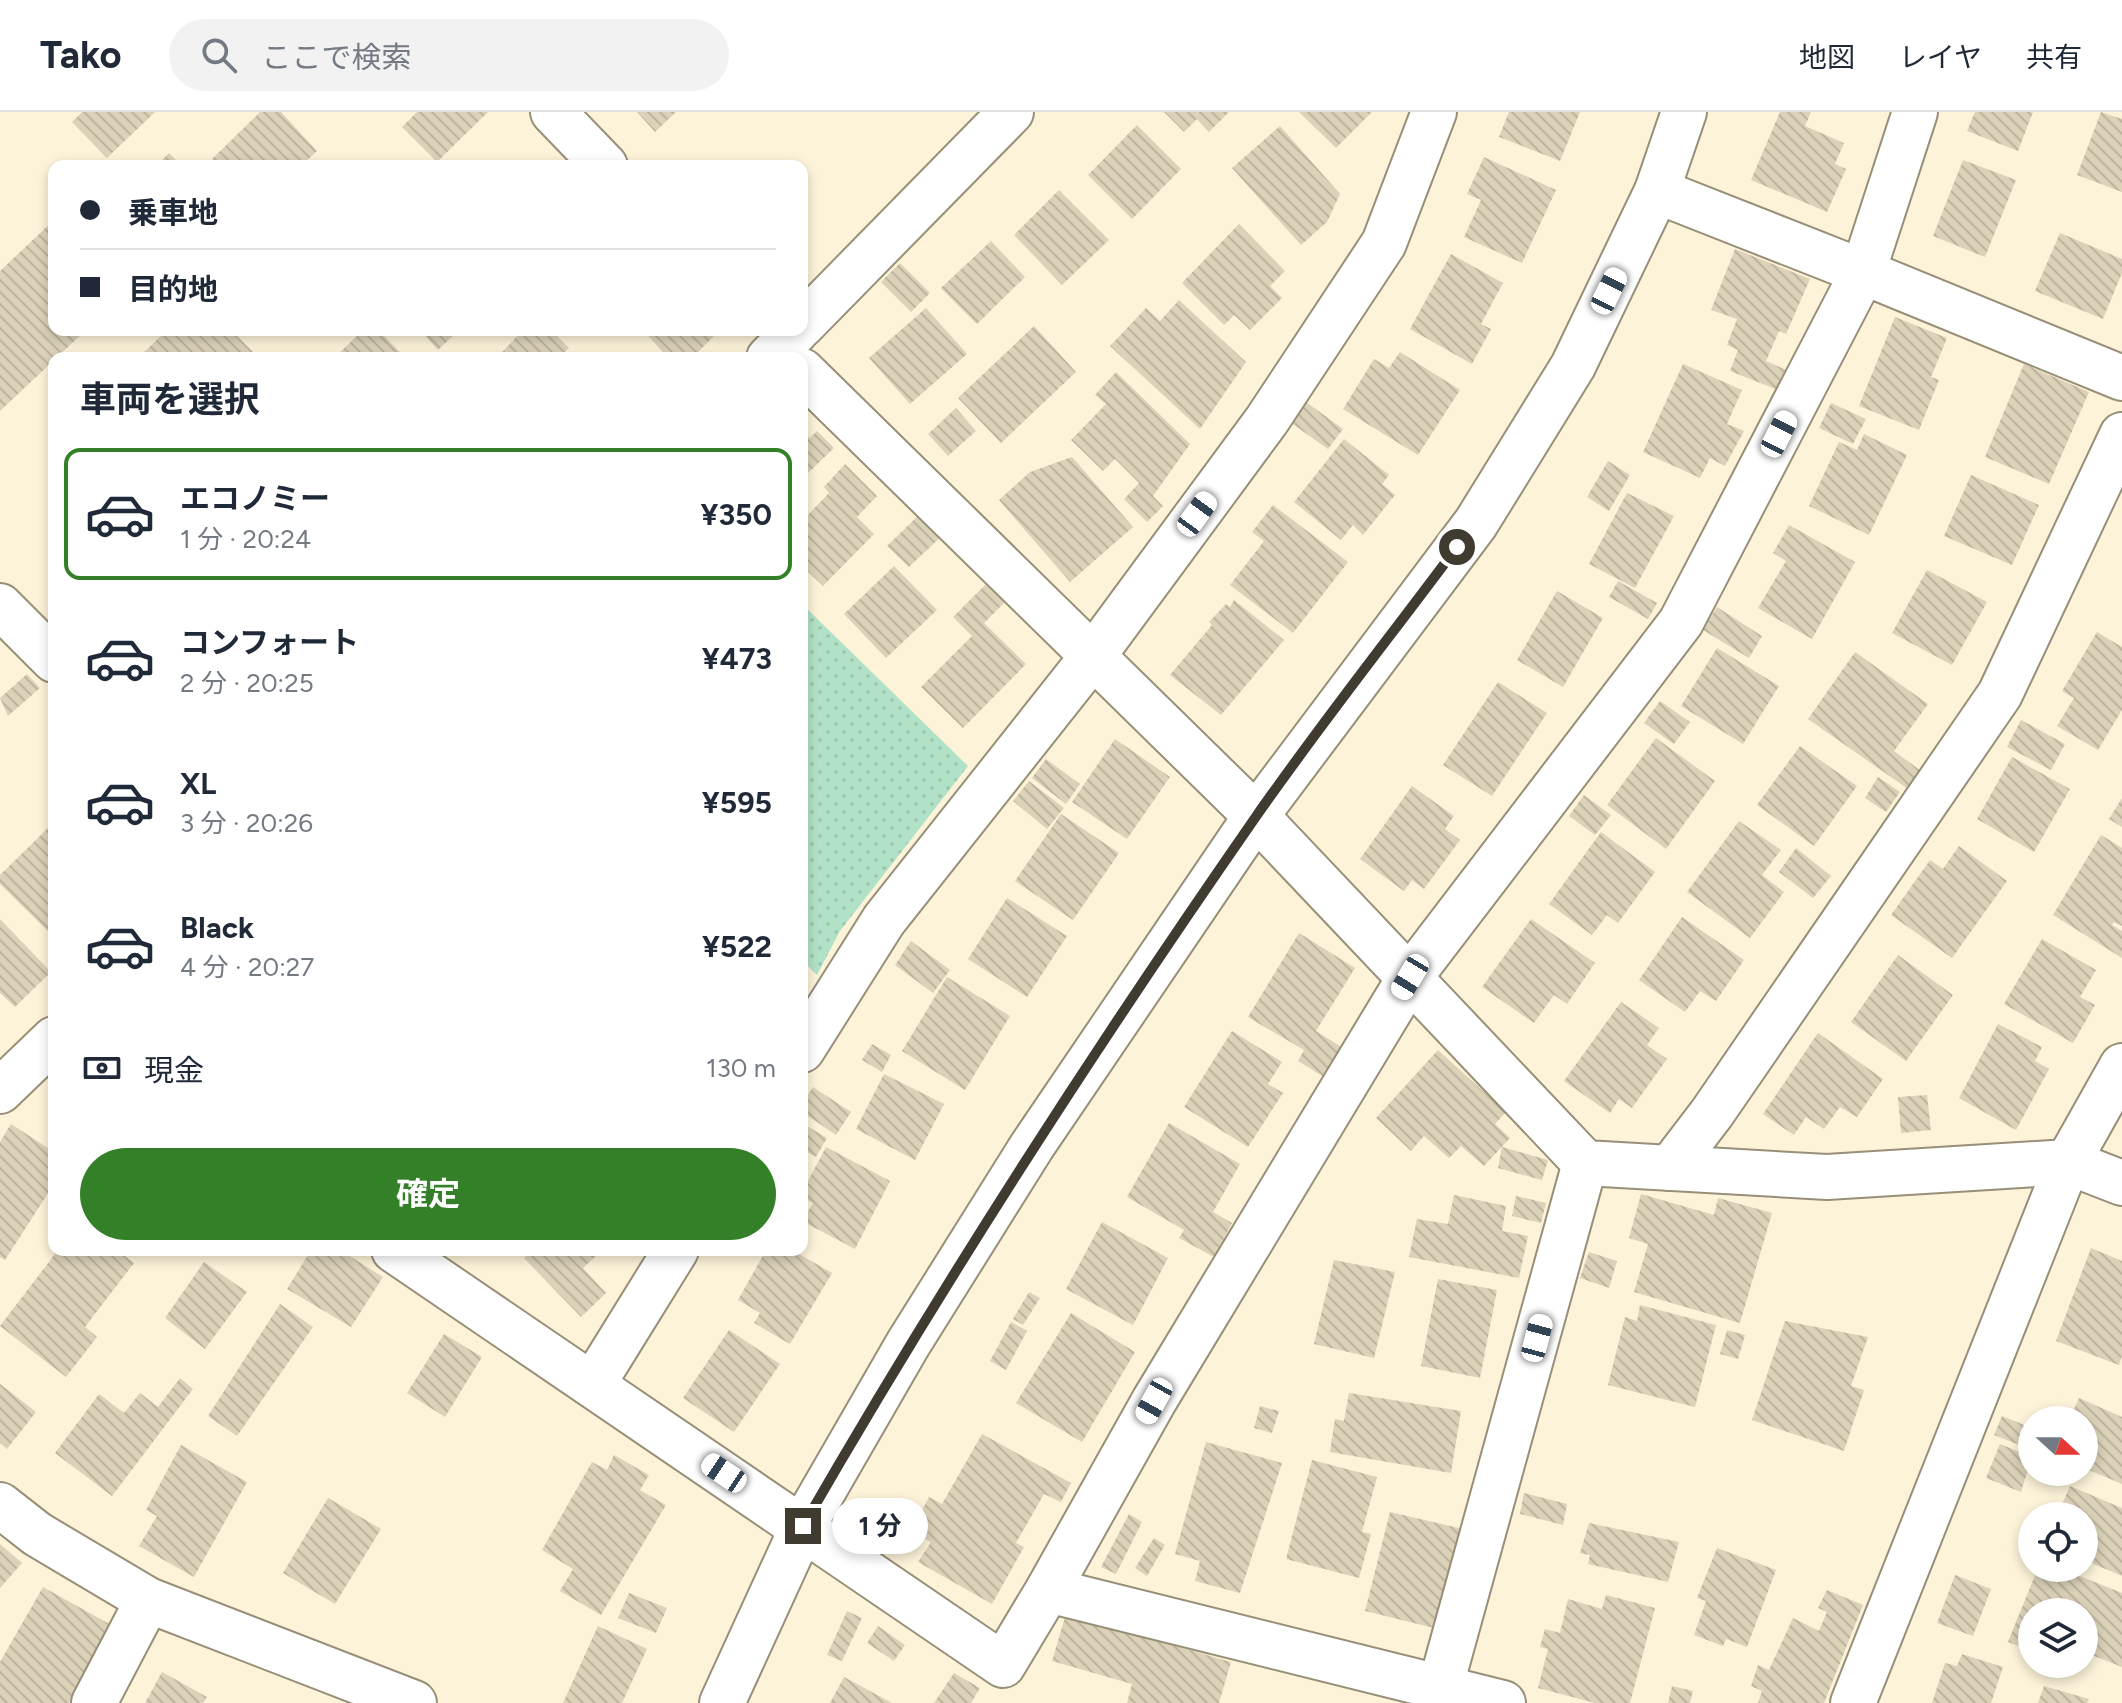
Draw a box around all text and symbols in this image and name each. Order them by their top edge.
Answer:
search box [169,19,729,91]
text: Tako [40,32,121,78]
icon: search [197,33,241,77]
text: ここで検索 [261,39,411,76]
text: 地図 [1799,40,1855,74]
text: レイヤ [1899,40,1982,74]
text: 共有 [2026,40,2082,74]
text: 乗車地 [128,194,218,231]
car [1588,264,1630,318]
text: 目的地 [128,271,218,308]
text: 車両を選択 [80,378,260,421]
car [1757,407,1801,461]
icon: car [84,478,156,550]
text: エコノミー [180,480,330,517]
car [1173,488,1221,540]
text: ¥350 [701,496,772,533]
text: 1 分 · 20:24 [180,523,311,555]
route start [1439,529,1475,565]
icon: car [84,622,156,694]
text: コンフォート [180,624,359,661]
text: ¥473 [702,640,772,677]
text: 2 分 · 20:25 [180,667,314,699]
text: XL [180,765,216,802]
icon: car [84,766,156,838]
text: ¥595 [702,784,772,821]
text: 3 分 · 20:26 [180,807,313,839]
text: Black [180,909,254,946]
icon: car [84,910,156,982]
text: ¥522 [702,928,772,965]
car [1387,950,1433,1004]
text: 4 分 · 20:27 [180,951,314,983]
icon: cash [80,1046,124,1090]
text: 現金 [144,1052,204,1089]
text: 130 m [706,1052,776,1084]
button: 確定 [80,1148,776,1240]
car [1519,1312,1555,1364]
car [1132,1374,1176,1428]
north arrow [2018,1406,2098,1486]
map controls [2018,1406,2098,1678]
car [697,1450,751,1496]
callout: 1 分 [831,1498,927,1554]
button: locate [2018,1502,2098,1582]
route end [785,1508,821,1544]
text: 1 分 [858,1510,902,1542]
button: layers [2018,1598,2098,1678]

